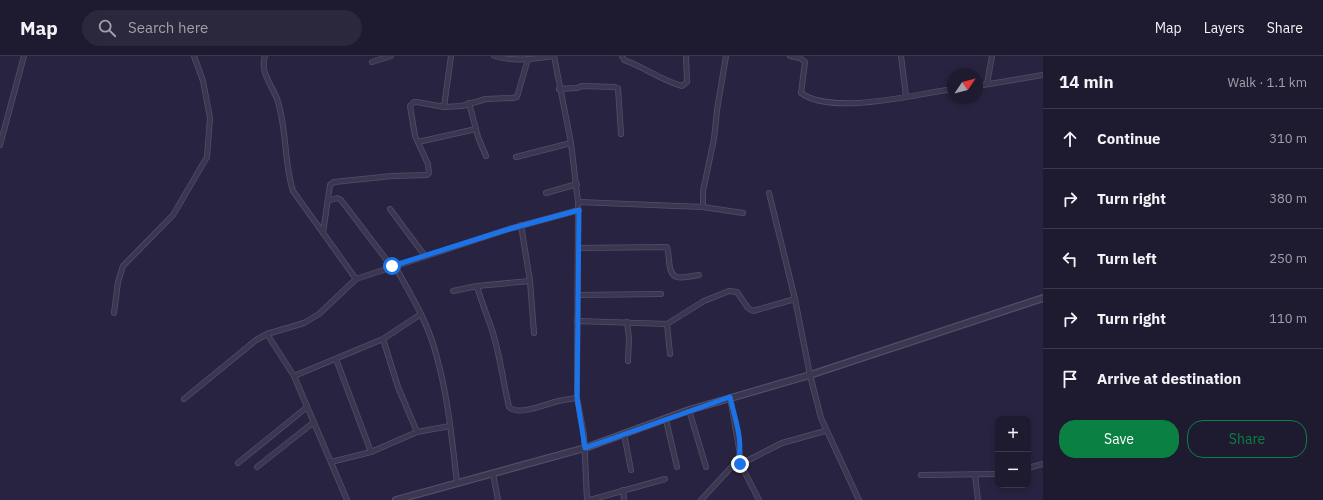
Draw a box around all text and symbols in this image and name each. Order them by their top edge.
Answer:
search box [82,10,362,46]
text: Map [20,16,58,40]
icon: search [96,17,118,39]
text: Search here [128,18,208,37]
text: Map [1155,19,1182,37]
text: Layers [1204,19,1245,37]
text: Share [1267,19,1303,37]
north arrow [947,68,983,104]
text: 14 min [1059,71,1114,93]
text: Walk · 1.1 km [1227,74,1307,91]
icon: ahead [1059,128,1081,150]
text: Continue [1097,129,1161,148]
text: 310 m [1269,130,1307,147]
icon: right [1059,188,1081,210]
text: Turn right [1097,189,1166,208]
text: 380 m [1269,190,1307,207]
icon: left [1059,248,1081,270]
text: Turn left [1097,249,1157,268]
text: 250 m [1269,250,1307,267]
route start [383,257,401,275]
icon: right [1059,308,1081,330]
text: Turn right [1097,309,1166,328]
text: 110 m [1269,310,1307,327]
icon: arrive [1059,368,1081,390]
text: Arrive at destination [1097,369,1241,388]
map controls [995,416,1031,488]
button: + [995,416,1031,452]
button: Save [1059,420,1179,458]
button: Share [1187,420,1307,458]
button: − [995,452,1031,488]
route end [731,455,749,473]

